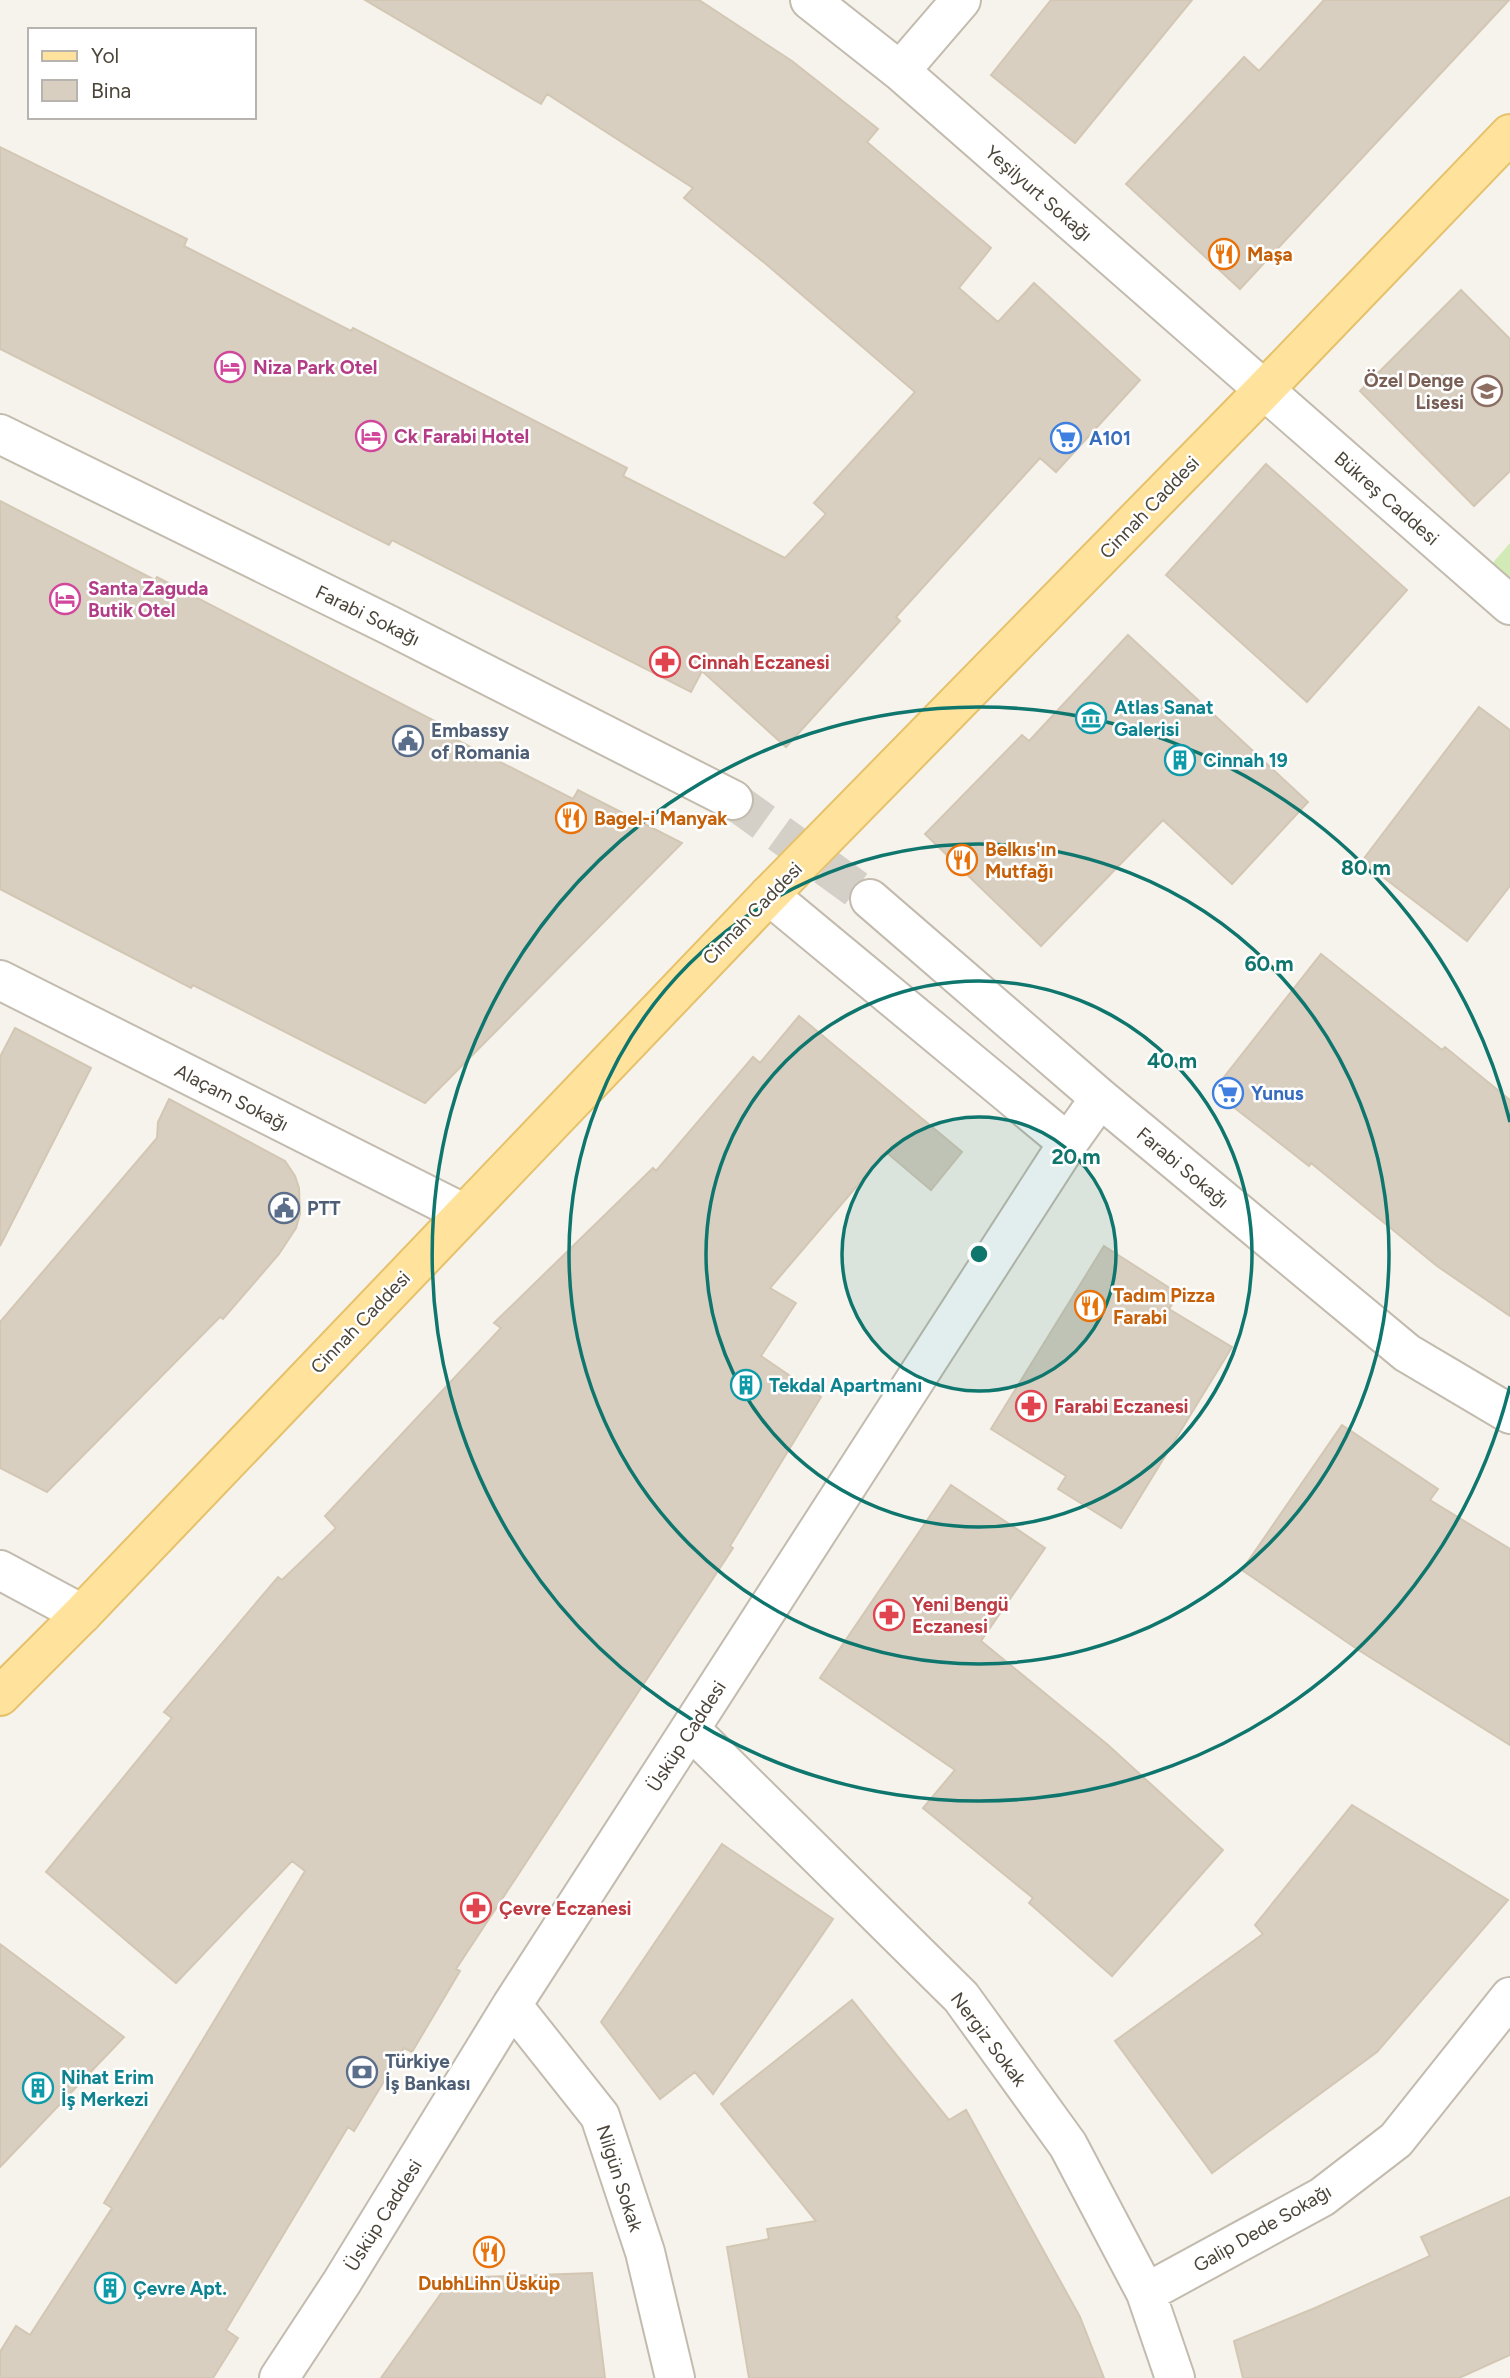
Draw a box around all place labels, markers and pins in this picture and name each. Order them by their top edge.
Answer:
restaurant icon: Maşa [1207,237,1241,271]
place label: Maşa [1247,243,1293,266]
hotel icon: Niza Park Otel [213,350,247,384]
place label: Niza Park Otel [253,356,377,379]
place label: Özel Denge Lisesi [1364,369,1464,414]
school or university icon: Özel Denge Lisesi [1470,374,1504,408]
hotel icon: Ck Farabi Hotel [354,419,388,453]
supermarket icon: A101 [1049,421,1083,455]
place label: Ck Farabi Hotel [394,425,529,448]
place label: A101 [1089,427,1131,450]
place label: Santa Zaguda Butik Otel [88,577,208,622]
hotel icon: Santa Zaguda Butik Otel [48,582,82,616]
pharmacy icon: Cinnah Eczanesi [648,645,682,679]
place label: Cinnah Eczanesi [688,651,830,674]
place label: Atlas Sanat Galerisi [1114,696,1214,741]
museum icon: Atlas Sanat Galerisi [1074,701,1108,735]
place label: Embassy of Romania [431,719,530,764]
public building icon: Embassy of Romania [391,724,425,758]
building icon: Cinnah 19 [1163,743,1197,777]
place label: Cinnah 19 [1203,749,1288,772]
restaurant icon: Bagel-i Manyak [554,801,588,835]
place label: Bagel-i Manyak [594,807,728,830]
place label: Belkıs'ın Mutfağı [985,838,1056,883]
restaurant icon: Belkıs'ın Mutfağı [945,843,979,877]
supermarket icon: Yunus [1211,1076,1245,1110]
place label: Yunus [1251,1082,1304,1105]
public building icon: PTT [267,1191,301,1225]
place label: PTT [307,1197,341,1220]
centre of rings [967,1242,991,1266]
place label: Tadım Pizza Farabi [1113,1284,1215,1329]
restaurant icon: Tadım Pizza Farabi [1073,1289,1107,1323]
building icon: Tekdal Apartmanı [729,1368,763,1402]
place label: Tekdal Apartmanı [769,1374,922,1397]
pharmacy icon: Farabi Eczanesi [1014,1389,1048,1423]
place label: Farabi Eczanesi [1054,1395,1189,1418]
place label: Yeni Bengü Eczanesi [912,1593,1009,1638]
pharmacy icon: Yeni Bengü Eczanesi [872,1598,906,1632]
pharmacy icon: Çevre Eczanesi [459,1891,493,1925]
place label: Çevre Eczanesi [499,1897,632,1920]
place label: Türkiye İş Bankası [385,2050,470,2095]
bank icon: Türkiye İş Bankası [345,2055,379,2089]
place label: Nihat Erim İş Merkezi [61,2066,154,2111]
building icon: Nihat Erim İş Merkezi [21,2071,55,2105]
restaurant icon: DubhLihn Üsküp [472,2235,506,2269]
building icon: Çevre Apt. [93,2271,127,2305]
place label: DubhLihn Üsküp [418,2272,560,2295]
place label: Çevre Apt. [133,2277,227,2300]

